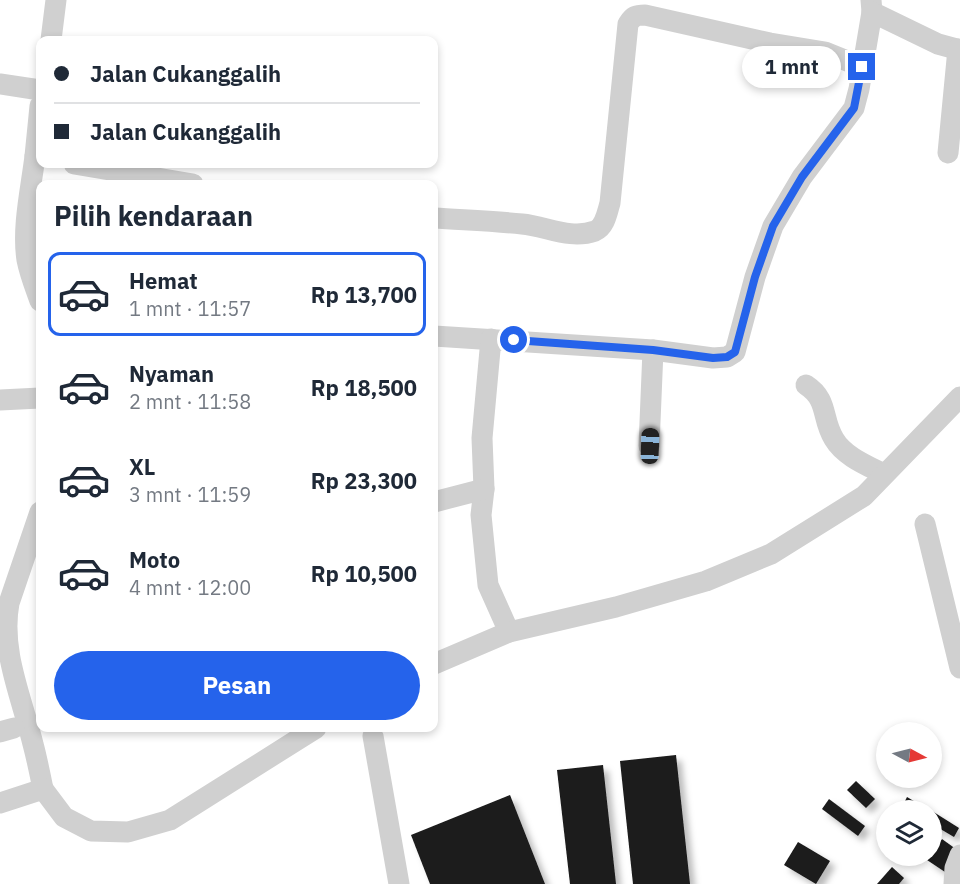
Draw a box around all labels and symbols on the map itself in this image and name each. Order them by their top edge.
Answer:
callout: 1 mnt [742,46,841,88]
route end [848,53,875,80]
route start [500,326,527,353]
car [640,428,660,464]
north arrow [876,722,942,788]

